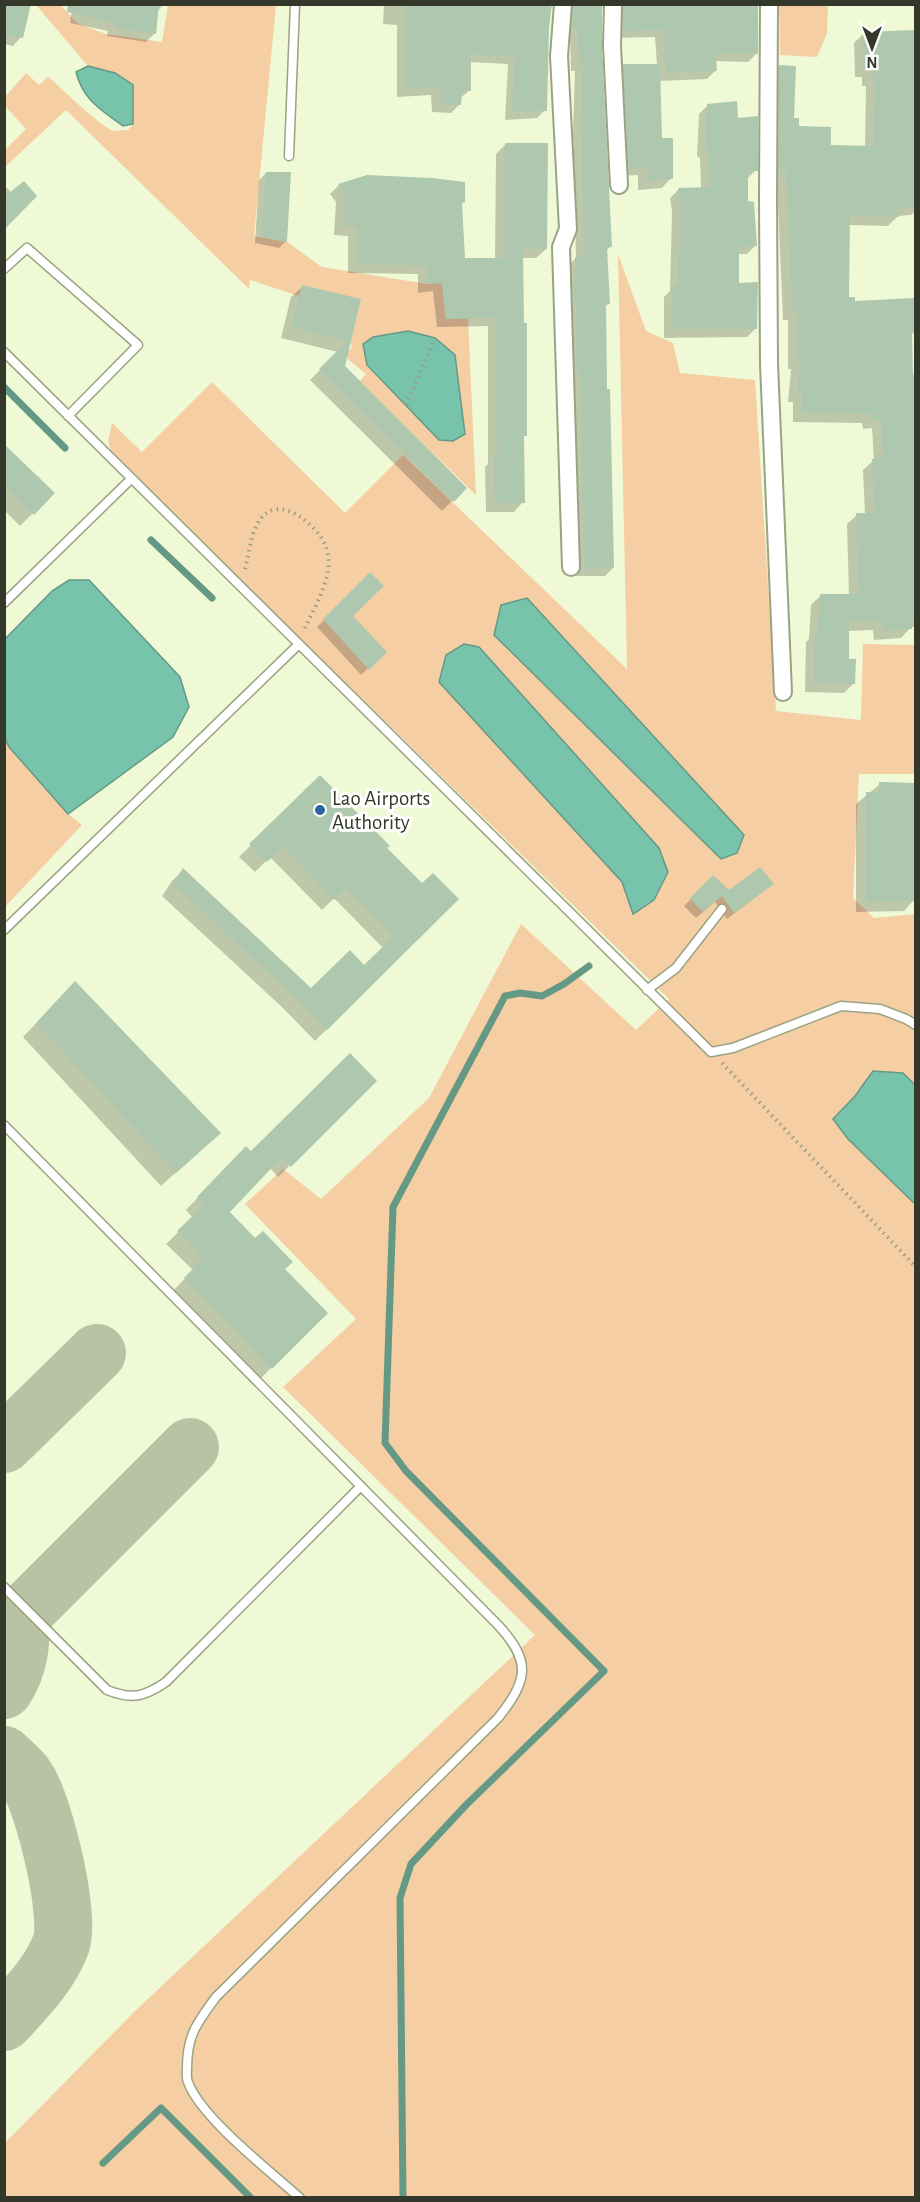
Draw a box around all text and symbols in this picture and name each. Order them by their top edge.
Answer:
north arrow [842,18,902,78]
text: N [866,54,878,70]
place label: Lao Airports Authority [332,788,430,833]
marker: Lao Airports Authority [313,803,327,817]

